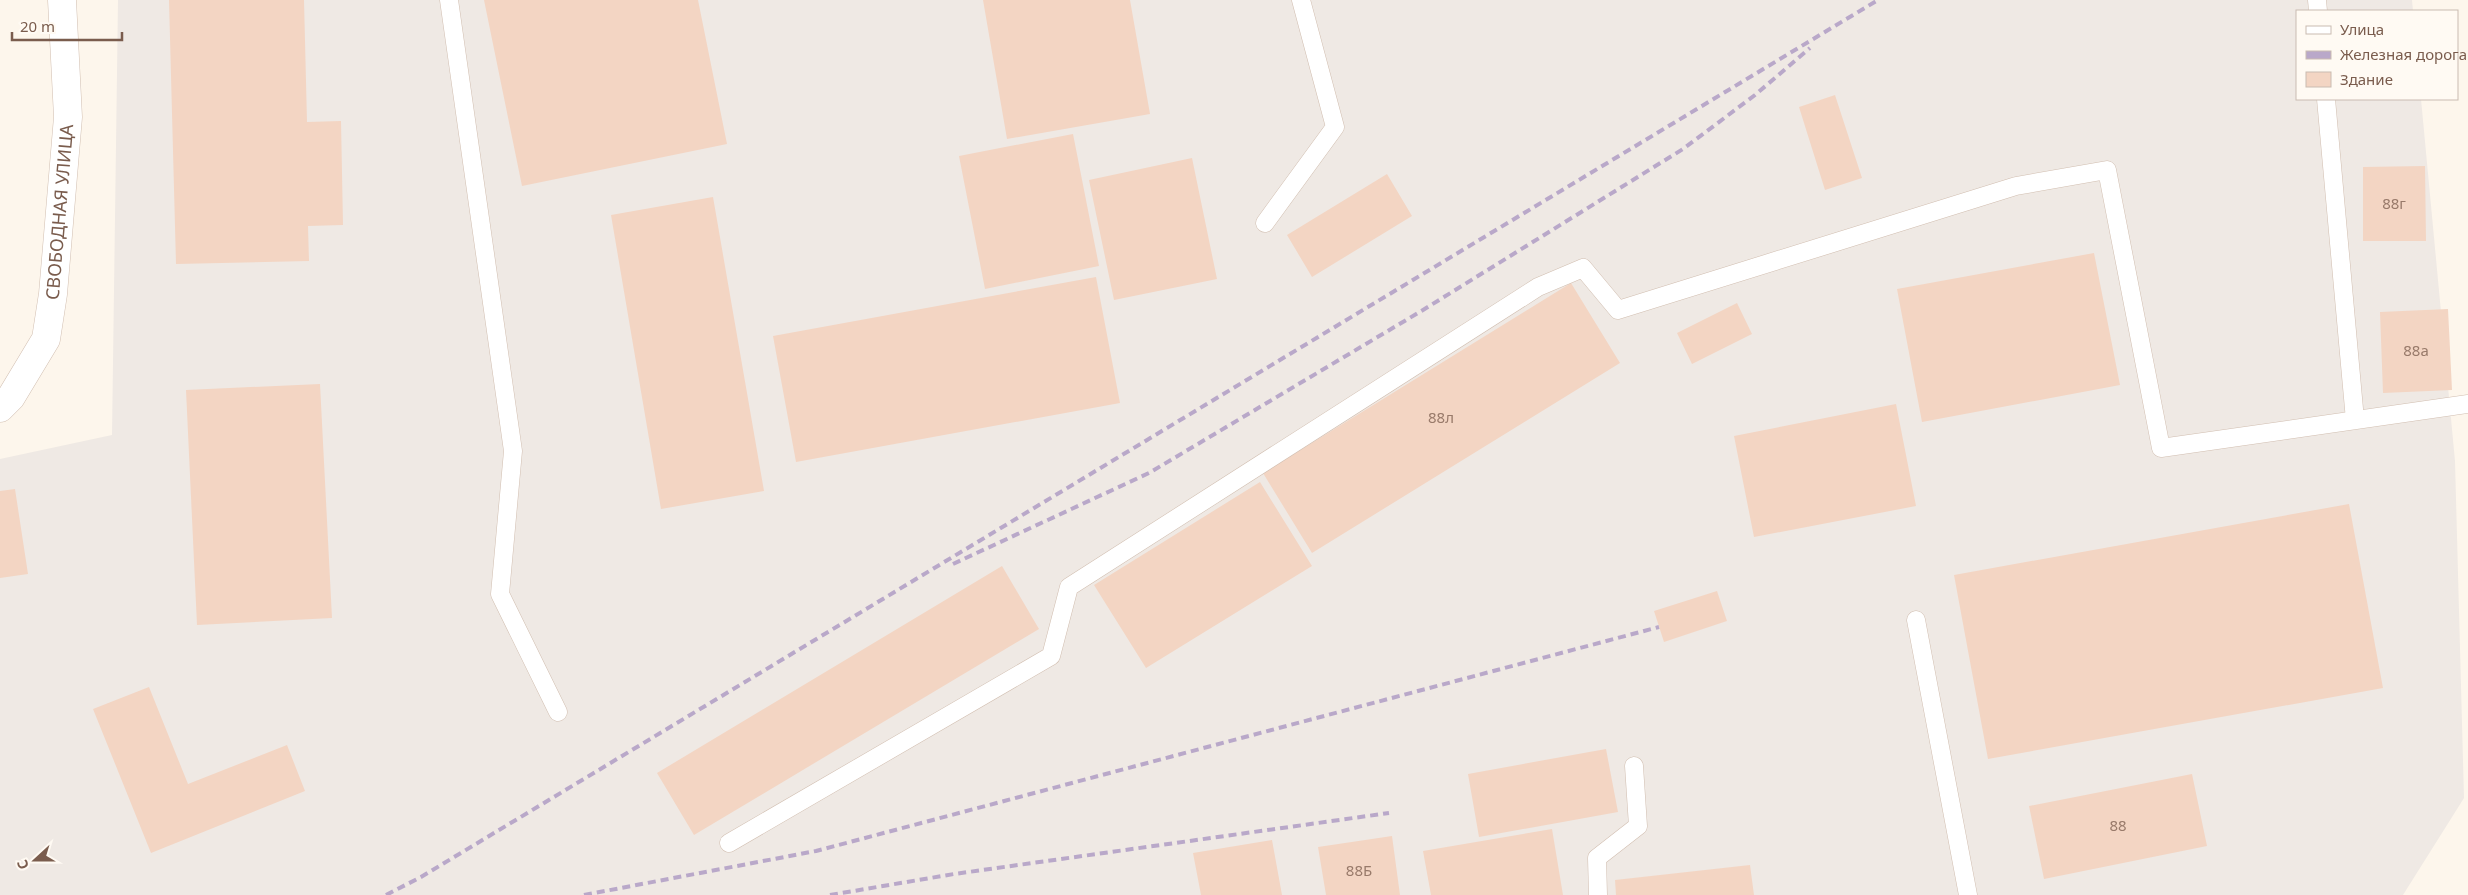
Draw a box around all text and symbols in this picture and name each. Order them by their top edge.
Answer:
scale bar [12,10,122,42]
legend [2296,10,2458,100]
text: 20 m [20,16,55,36]
text: Улица [2340,19,2384,39]
text: Железная дорога [2340,44,2467,64]
text: Здание [2340,69,2393,89]
street label: СВОБОДНАЯ УЛИЦА [39,123,78,302]
house number: 88г [2382,193,2406,213]
house number: 88а [2403,340,2429,360]
house number: 88л [1428,407,1454,427]
house number: 88 [2109,815,2127,835]
north arrow [10,835,60,885]
text: С [12,857,33,872]
house number: 88Б [1346,860,1372,880]

